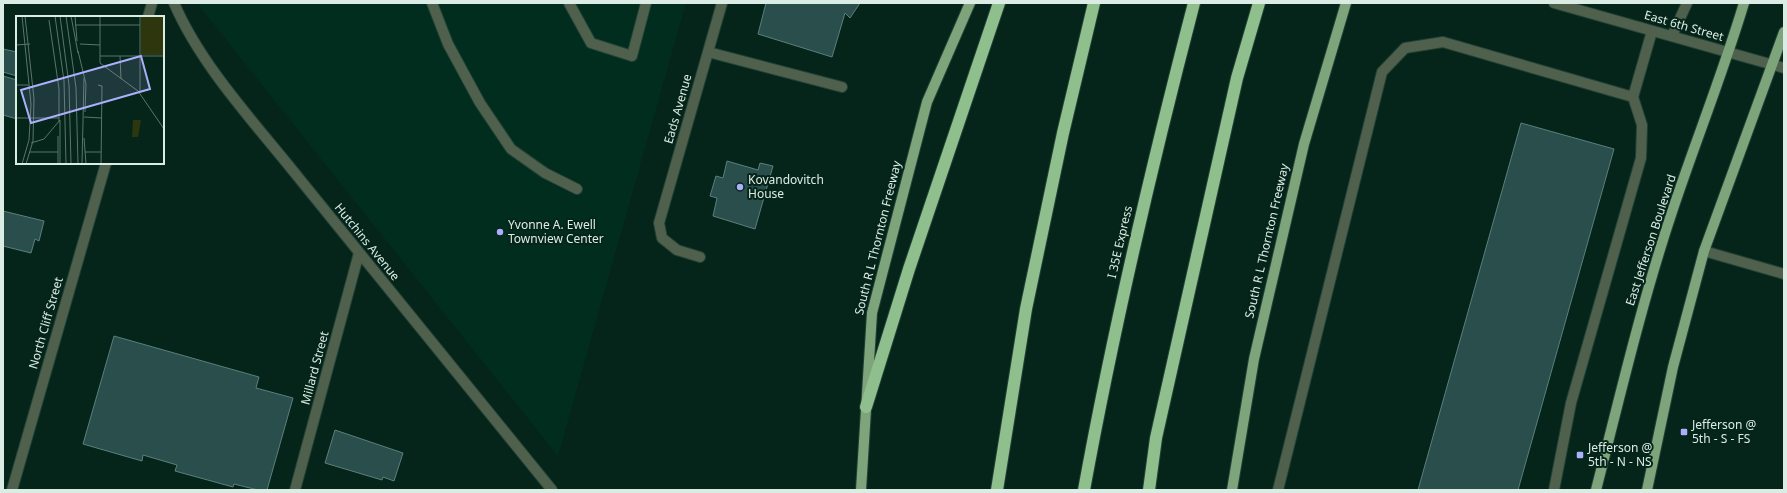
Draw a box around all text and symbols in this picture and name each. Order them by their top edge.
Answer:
street label: East 6th Street [1642,6,1726,45]
inset map [16,16,164,164]
street label: Eads Avenue [659,72,696,146]
street label: South R L Thornton Freeway [850,158,905,317]
street label: South R L Thornton Freeway [1240,161,1293,320]
place label: Kovandovitch House [748,171,824,202]
street label: East Jefferson Boulevard [1621,172,1680,308]
marker: Kovandovitch House [735,182,745,192]
street label: Hutchins Avenue [331,199,404,284]
street label: I 35E Express [1103,204,1136,280]
place label: Yvonne A. Ewell Townview Center [508,216,604,247]
marker: Yvonne A. Ewell Townview Center [495,227,505,237]
street label: North Cliff Street [24,274,67,371]
street label: Millard Street [297,329,333,407]
place label: Jefferson @ 5th - S - FS [1691,416,1757,447]
marker: Jefferson @ 5th - S - FS [1679,427,1689,437]
place label: Jefferson @ 5th - N - NS [1587,439,1653,470]
marker: Jefferson @ 5th - N - NS [1575,450,1585,460]

